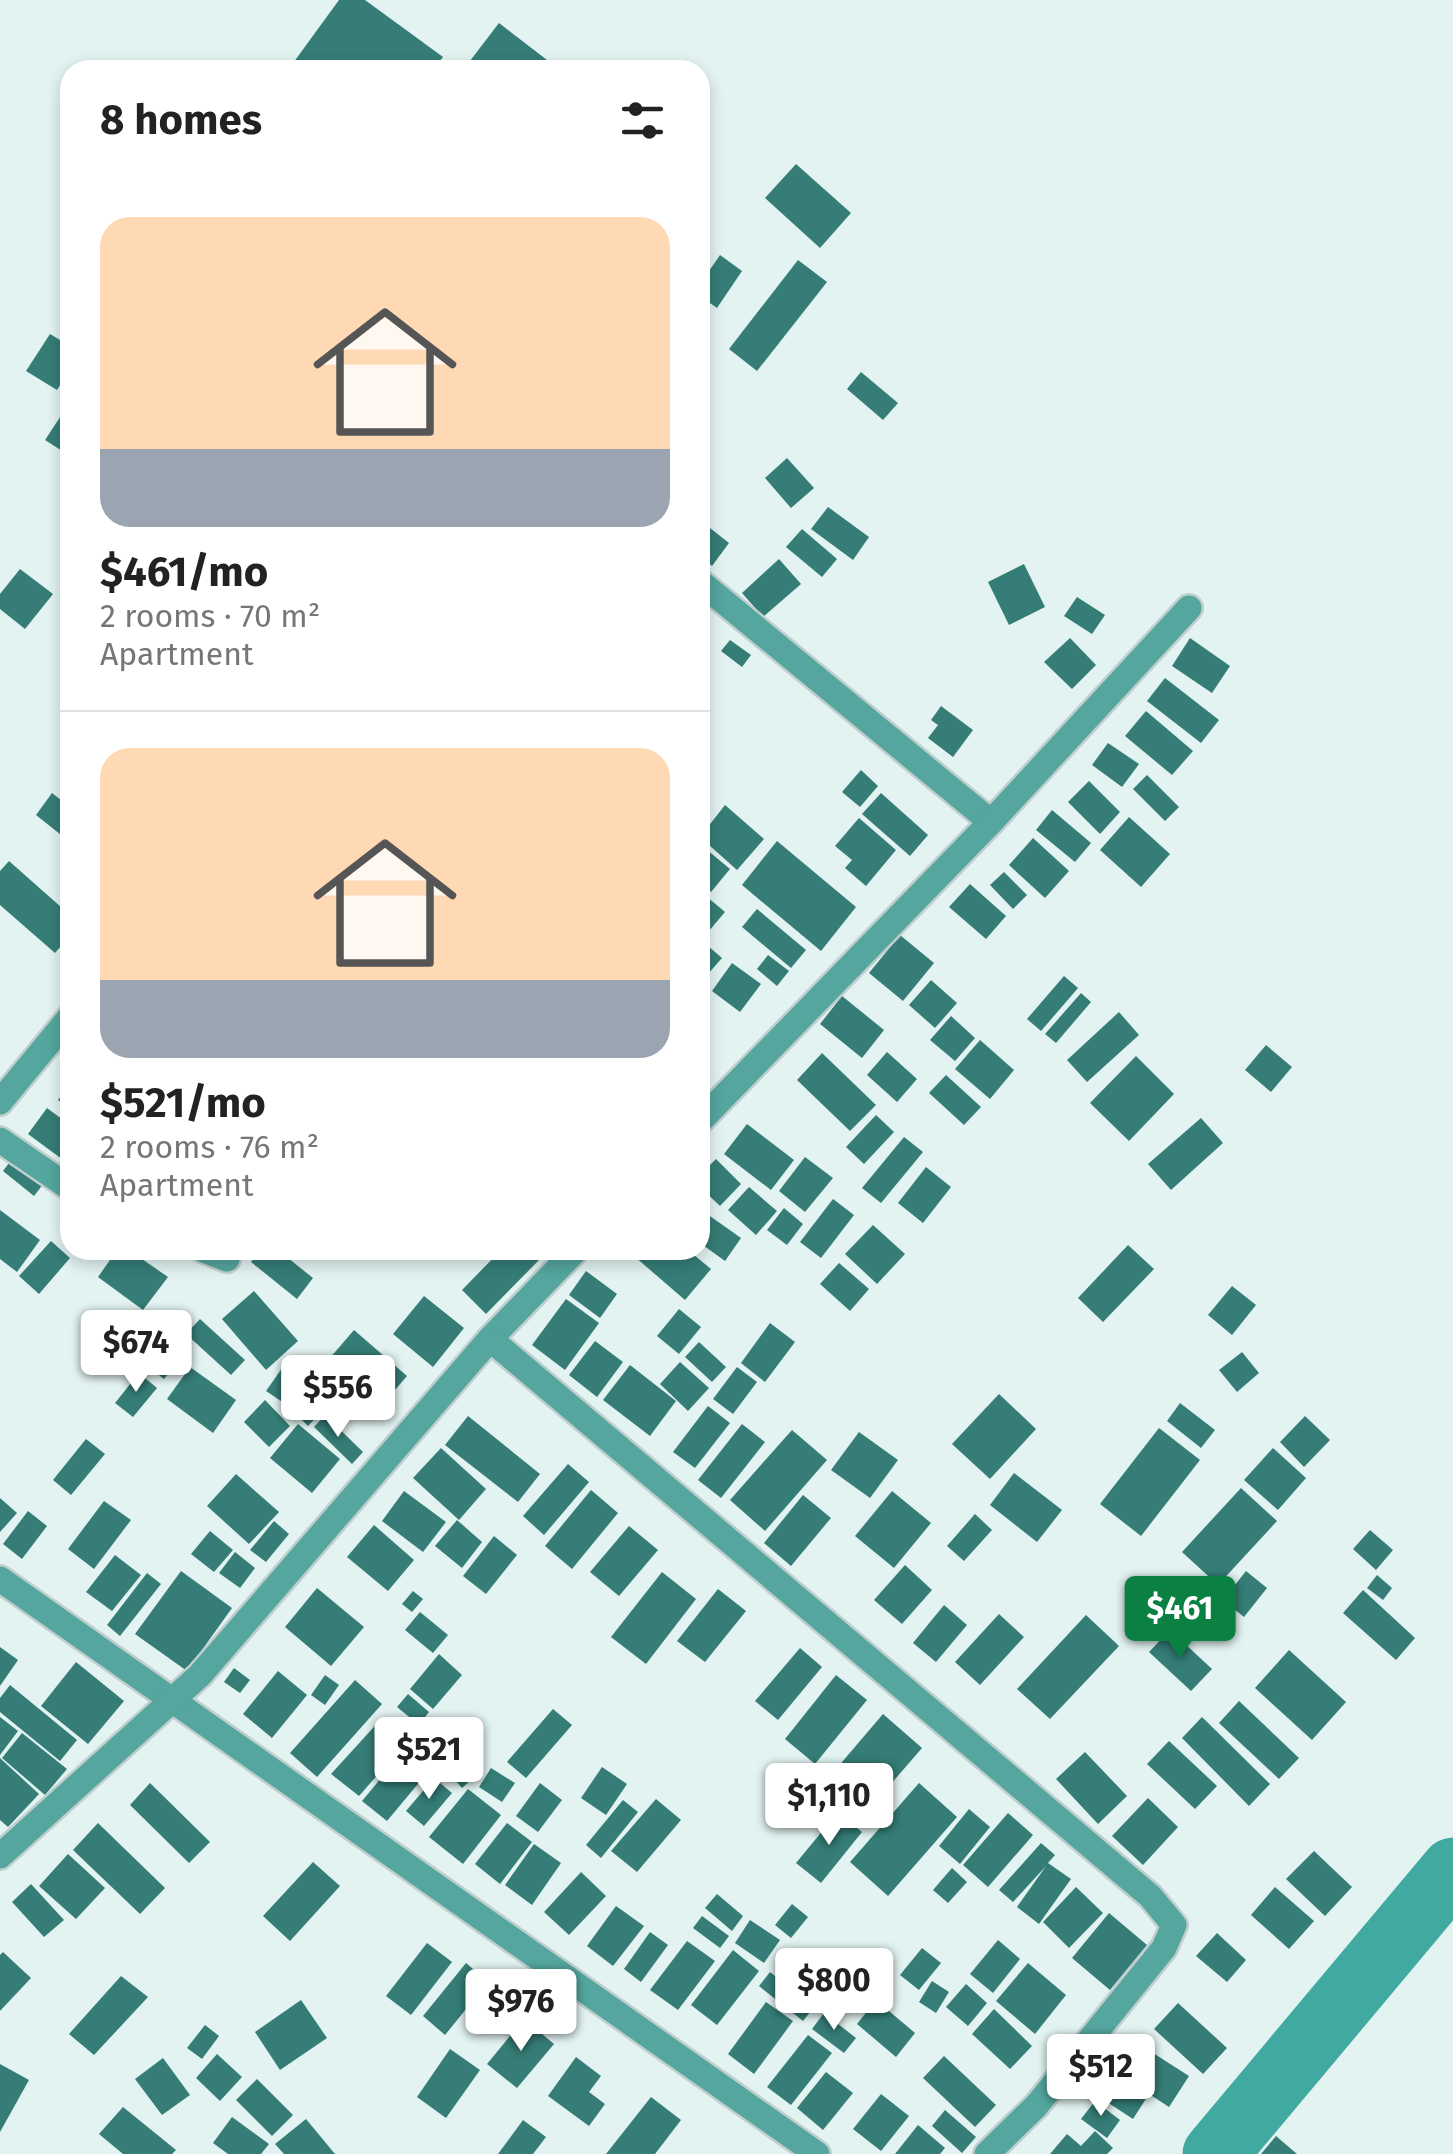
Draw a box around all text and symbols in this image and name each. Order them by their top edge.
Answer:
icon: filters [615,93,670,148]
text: 8 homes [100,95,262,145]
icon: home [295,282,475,462]
text: $461/mo [100,547,268,597]
text: 2 rooms · 70 m² [100,597,320,635]
text: Apartment [100,635,254,673]
icon: home [295,813,475,993]
text: $521/mo [100,1078,266,1128]
text: 2 rooms · 76 m² [100,1128,319,1166]
text: Apartment [100,1166,254,1204]
pin: $674 [77,1310,195,1395]
text: $674 [103,1323,169,1361]
pin: $556 [279,1355,397,1440]
text: $556 [303,1368,373,1406]
pin: $461 [1121,1576,1239,1661]
text: $461 [1147,1589,1213,1627]
pin: $521 [370,1717,488,1802]
text: $521 [397,1730,461,1768]
pin: $1,110 [748,1763,910,1848]
text: $1,110 [787,1776,871,1814]
pin: $800 [775,1948,893,2033]
text: $800 [797,1961,871,1999]
pin: $976 [462,1969,580,2054]
text: $976 [487,1982,555,2020]
pin: $512 [1042,2034,1160,2119]
text: $512 [1069,2047,1133,2085]

